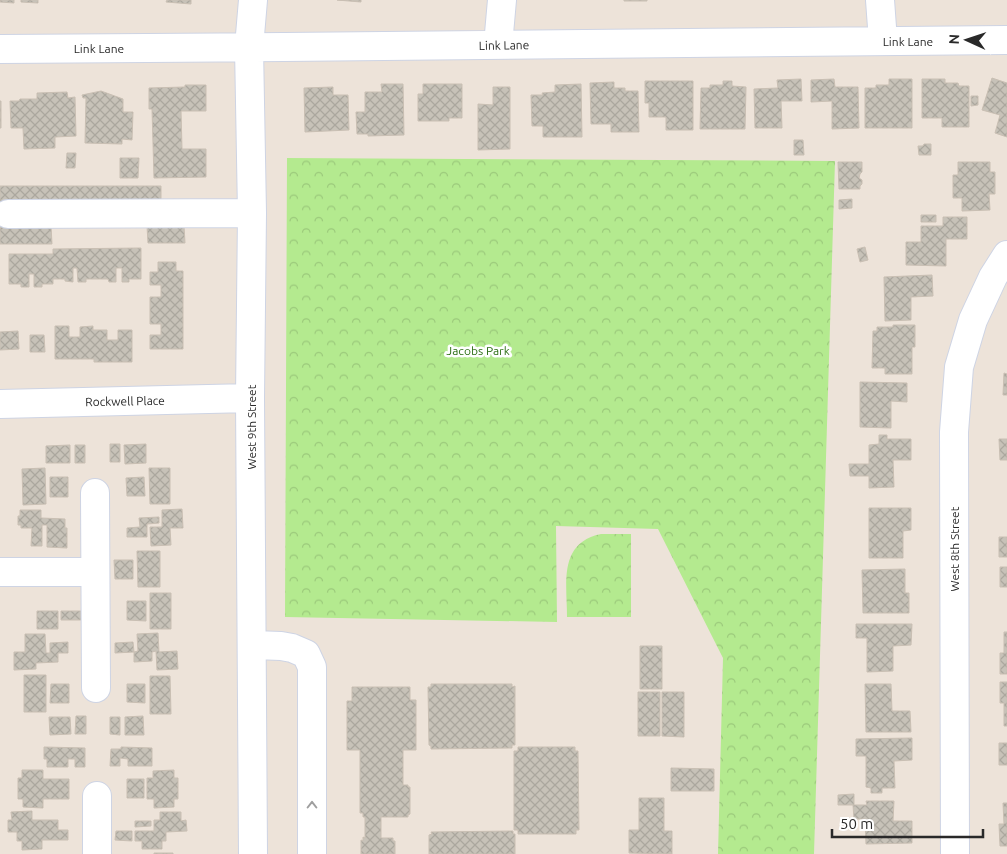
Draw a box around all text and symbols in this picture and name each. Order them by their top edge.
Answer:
north arrow [942,15,992,65]
text: N [946,34,962,45]
street label: Link Lane [883,35,933,48]
street label: Link Lane [479,38,529,52]
street label: Link Lane [74,42,124,55]
park label: Jacobs Park [446,344,510,357]
street label: West 9th Street [245,384,258,469]
street label: Rockwell Place [85,394,165,408]
street label: West 8th Street [948,506,961,591]
one-way arrow [307,801,317,809]
scale bar [832,806,983,838]
text: 50 m [840,815,873,832]

